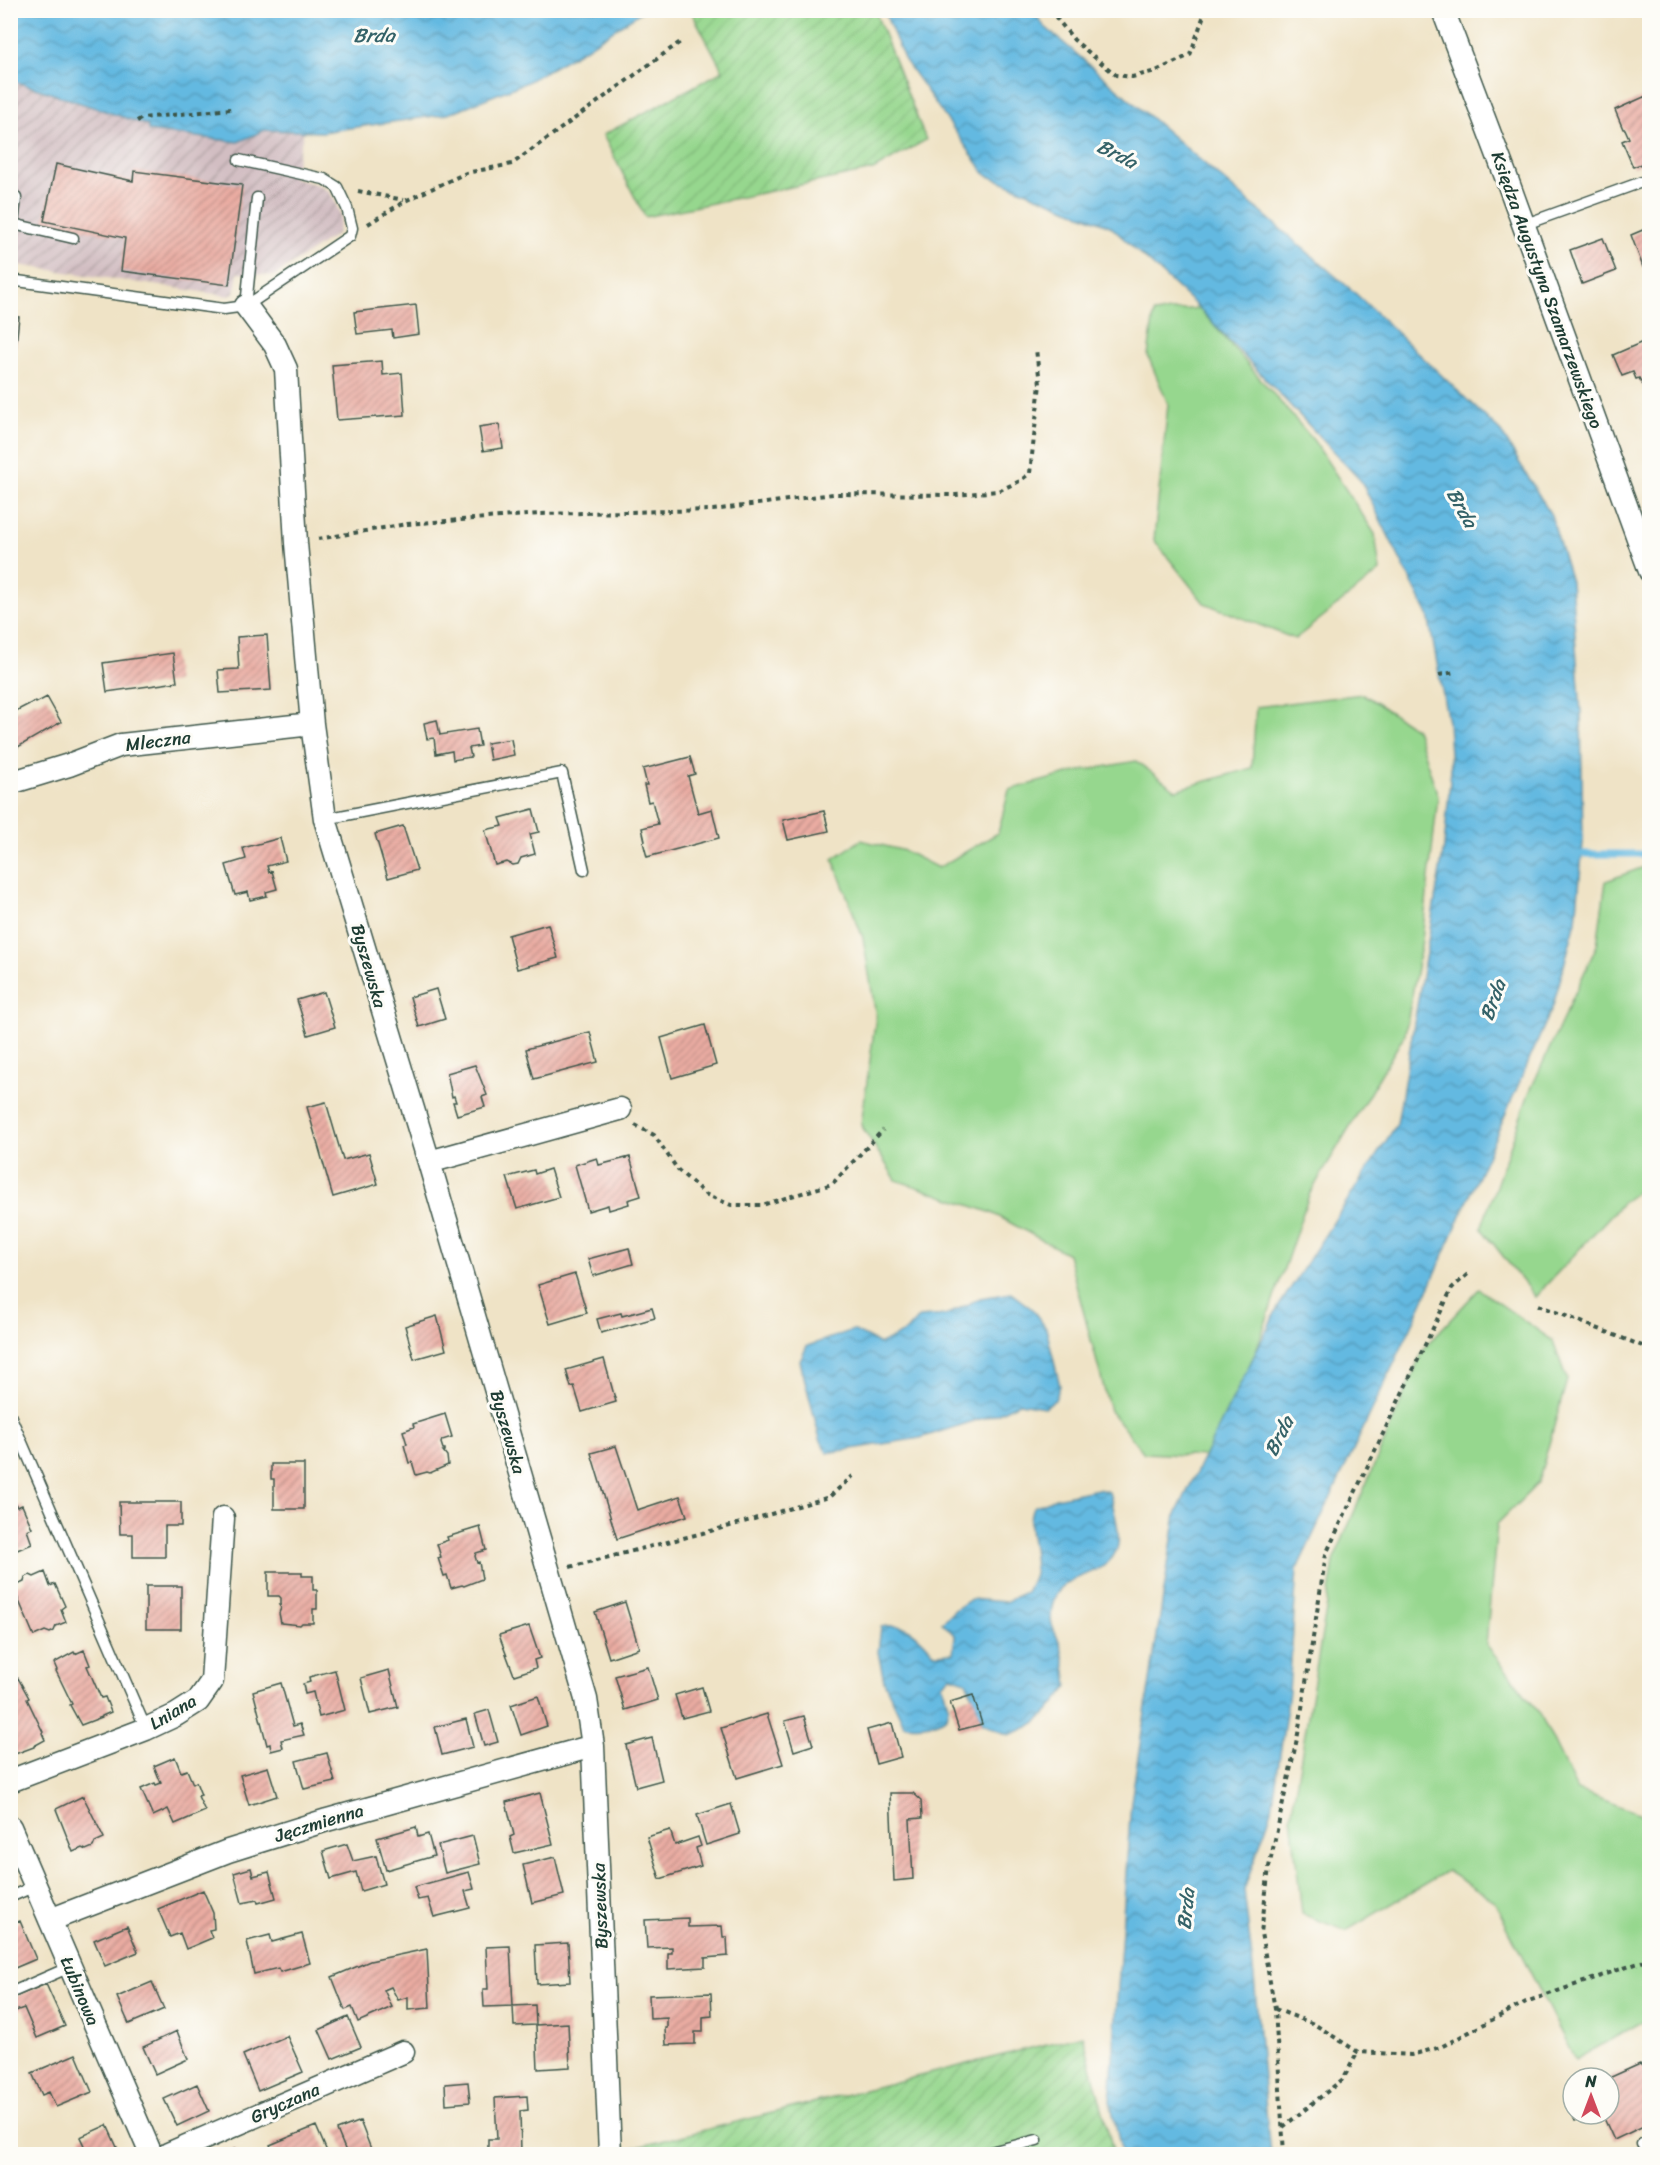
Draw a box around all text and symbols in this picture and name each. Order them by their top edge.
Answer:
water label: Brda [353,18,397,53]
water label: Brda [1091,129,1145,180]
street label: Księdza Augustyna Szamarzewskiego [1482,147,1612,433]
water label: Brda [1437,481,1488,536]
street label: Mleczna [124,721,193,761]
street label: Byszewska [342,920,397,1013]
water label: Brda [1469,973,1517,1025]
street label: Byszewska [481,1386,536,1479]
water label: Brda [1254,1408,1305,1462]
street label: Lniana [143,1685,203,1739]
street label: Jęczmienna [270,1794,368,1852]
street label: Byszewska [582,1861,617,1950]
water label: Brda [1166,1885,1206,1931]
street label: Łubinowa [51,1951,109,2031]
north arrow [1561,2066,1621,2126]
text: N [1584,2067,1597,2096]
street label: Gryczana [245,2073,326,2133]

